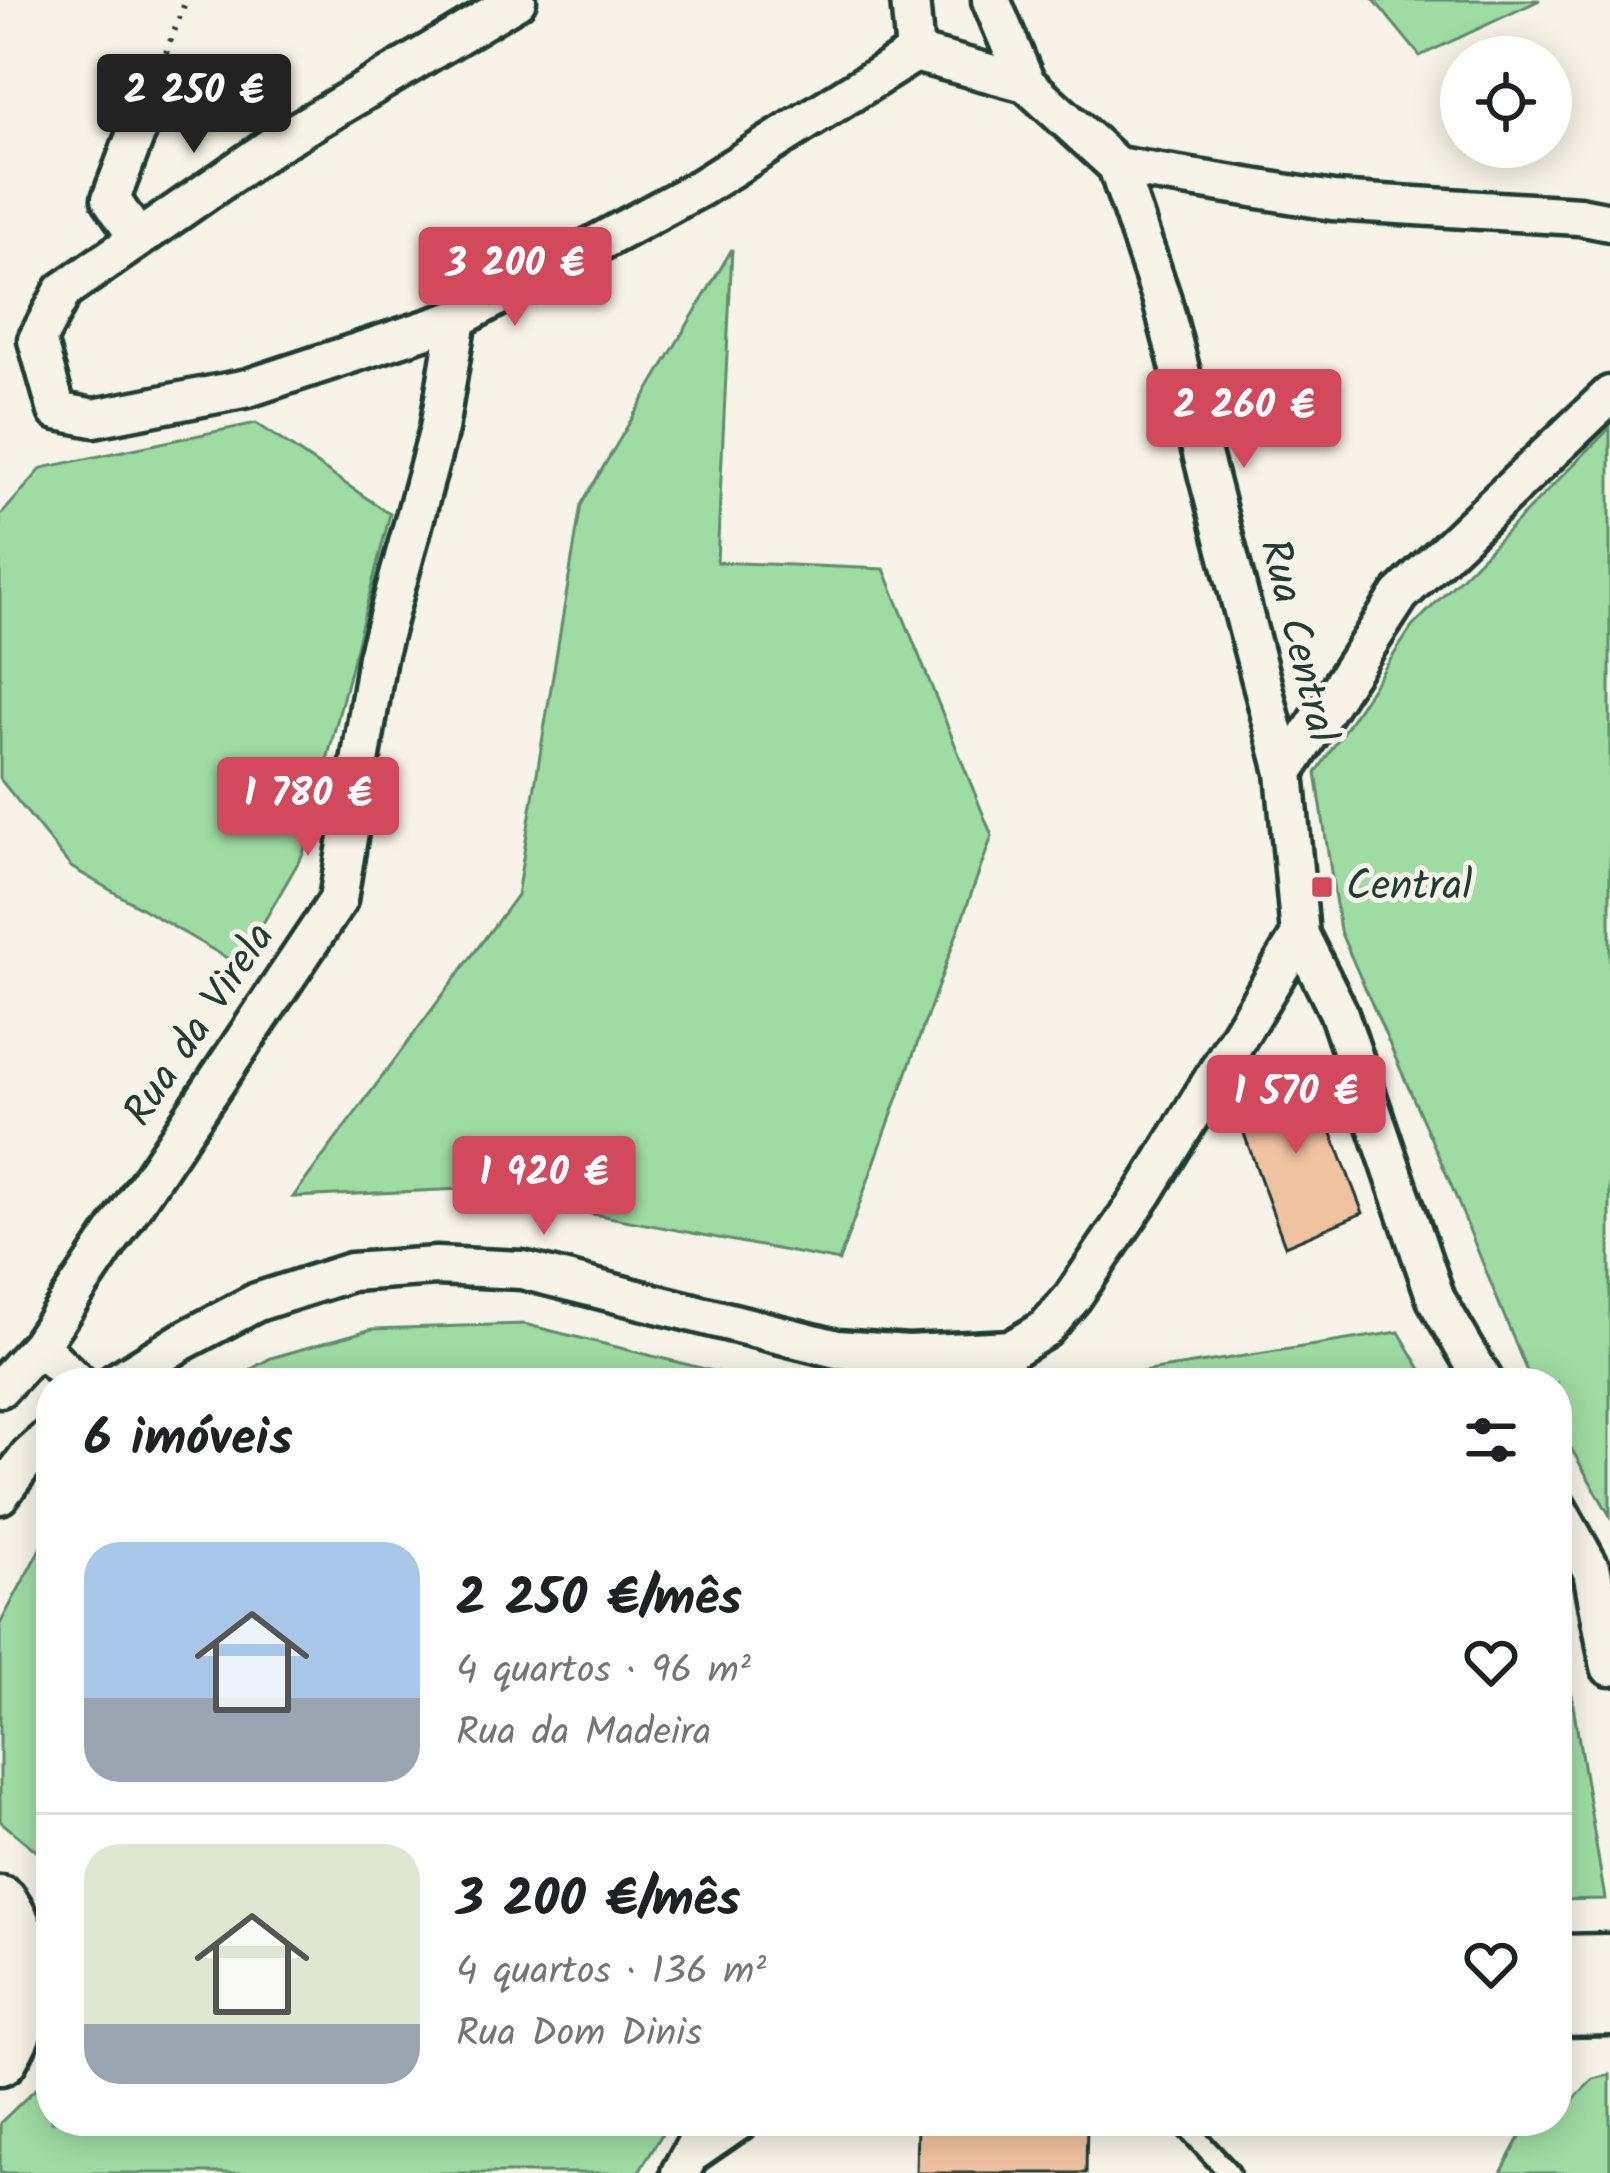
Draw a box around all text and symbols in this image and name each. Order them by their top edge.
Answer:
map controls [1440,36,1572,168]
button: locate [1440,36,1572,168]
pin: 2 250 € [83,54,305,156]
text: 2 250 € [124,62,264,124]
pin: 3 200 € [404,227,626,329]
text: 3 200 € [446,235,584,297]
pin: 2 260 € [1133,369,1355,471]
text: 2 260 € [1173,377,1315,439]
street label: Rua Central [1239,532,1355,750]
pin: 1 780 € [197,757,419,859]
text: 1 780 € [244,765,372,827]
place label: Central [1346,854,1473,921]
marker: Central [1309,874,1335,900]
street label: Rua da Virela [107,909,293,1141]
pin: 1 570 € [1185,1055,1407,1157]
text: 1 570 € [1234,1063,1358,1125]
pin: 1 920 € [433,1136,655,1238]
text: 1 920 € [479,1144,609,1206]
text: 6 imóveis [84,1400,293,1481]
icon: filters [1458,1407,1524,1473]
text: 2 250 €/mês [456,1560,742,1641]
icon: home [180,1590,324,1734]
icon: heart [1458,1629,1524,1695]
text: 4 quartos · 96 m² [456,1641,751,1703]
text: Rua da Madeira [456,1703,711,1765]
text: 3 200 €/mês [456,1861,741,1942]
icon: home [180,1892,324,2036]
icon: heart [1458,1931,1524,1997]
text: 4 quartos · 136 m² [456,1942,766,2004]
text: Rua Dom Dinis [456,2004,702,2066]

